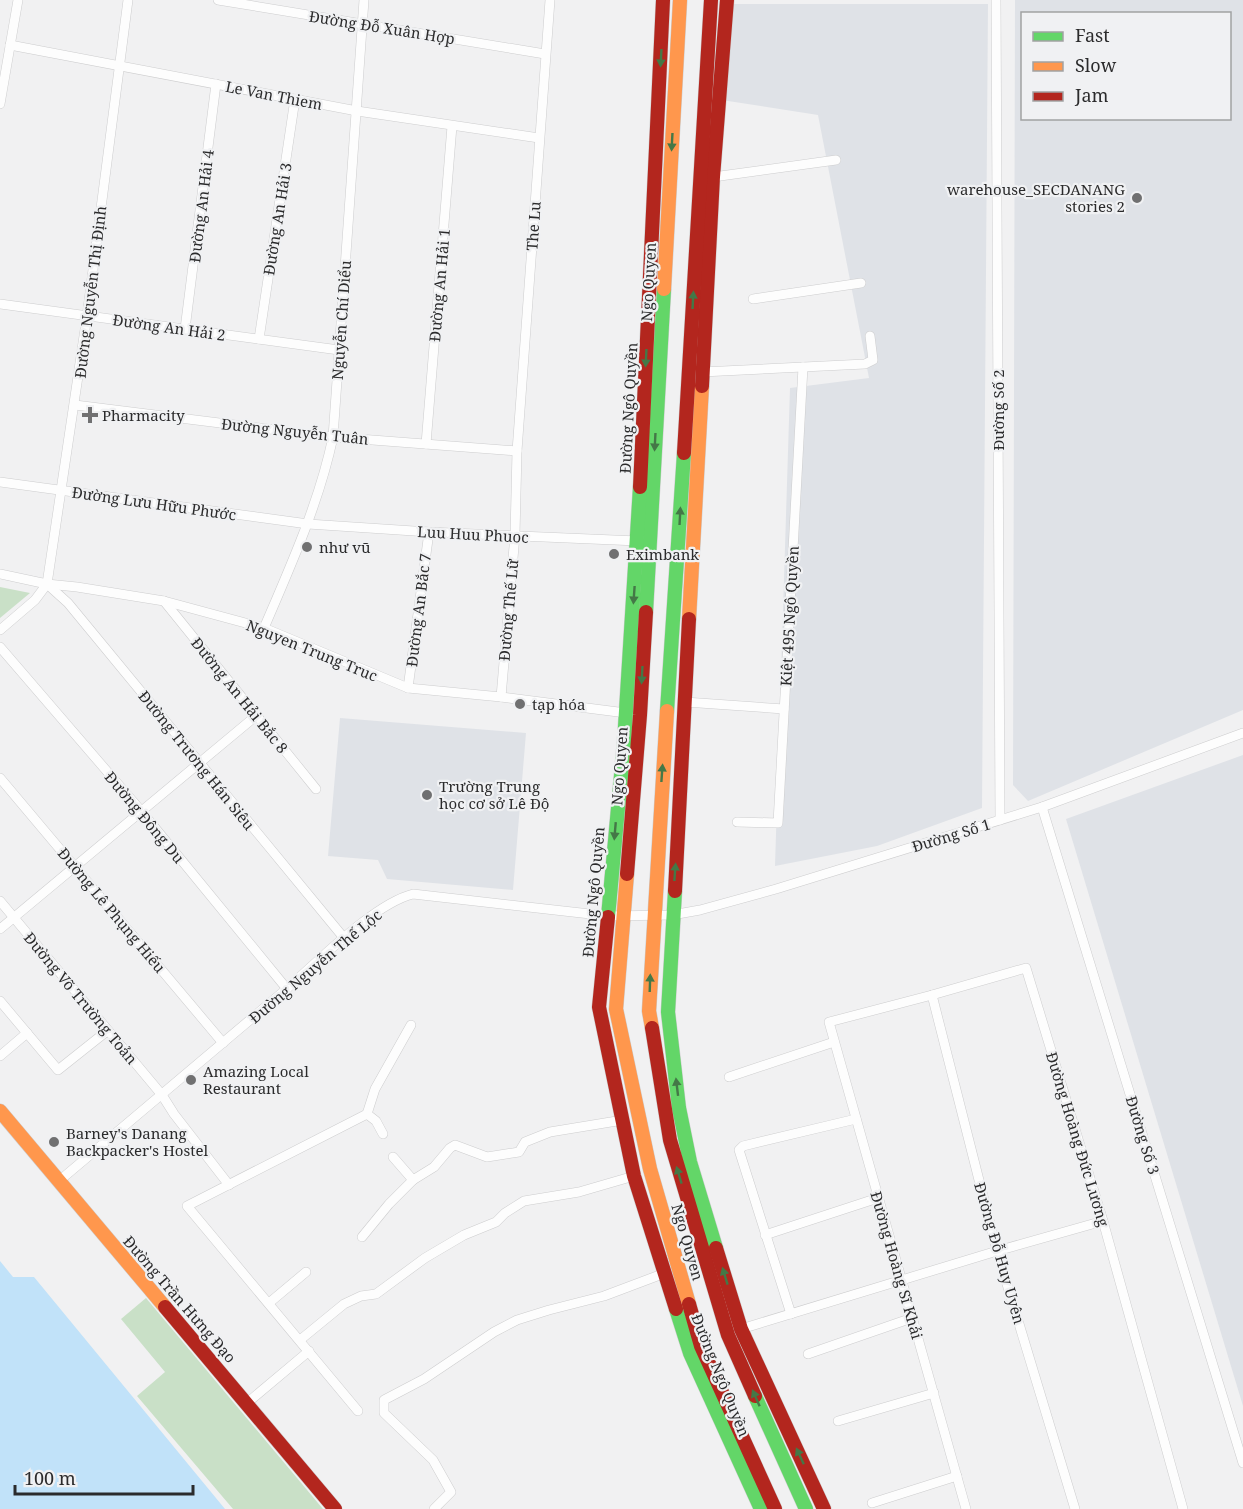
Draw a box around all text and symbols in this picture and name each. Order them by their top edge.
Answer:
street label: Đường Đỗ Xuân Hợp [308,6,456,48]
legend [1021,12,1231,120]
text: Fast [1075,23,1110,47]
one-way arrow [656,49,665,68]
text: Slow [1075,53,1117,77]
street label: Le Van Thiem [224,76,324,114]
text: Jam [1074,83,1109,107]
one-way arrow [668,133,677,152]
street label: Đường An Hải 4 [184,148,218,264]
street label: Đường An Hải 3 [258,161,296,277]
place label: warehouse_SECDANANG stories 2 [947,179,1125,216]
marker: warehouse_SECDANANG stories 2 [1130,191,1144,205]
street label: The Lu [521,200,545,251]
street label: Đường Nguyễn Thị Định [69,204,111,379]
street label: Đường An Hải 1 [424,228,454,342]
street label: Ngo Quyen [636,242,660,322]
street label: Nguyễn Chí Diểu [327,259,355,380]
one-way arrow [688,291,697,310]
street label: Đường An Hải 2 [111,309,227,345]
street label: Đường Ngô Quyền [615,342,641,474]
one-way arrow [642,349,651,368]
street label: Đường Số 2 [988,369,1008,451]
place label: Pharmacity [102,405,185,425]
marker: Pharmacity [83,408,97,422]
street label: Đường Nguyễn Tuân [220,413,370,449]
one-way arrow [650,432,660,451]
street label: Đường Lưu Hữu Phước [71,482,237,524]
one-way arrow [675,506,684,525]
street label: Luu Huu Phuoc [417,521,529,547]
place label: như vũ [319,537,371,557]
marker: như vũ [300,540,314,554]
place label: Eximbank [626,544,699,564]
street label: Kiệt 495 Ngô Quyền [775,545,803,687]
marker: Eximbank [607,547,621,561]
street label: Đường An Bắc 7 [401,552,435,668]
street label: Đường Thế Lữ [494,557,522,662]
one-way arrow [629,585,639,604]
street label: Nguyen Trung Truc [243,615,381,685]
street label: Đường An Hải Bắc 8 [187,633,293,757]
one-way arrow [637,666,646,685]
street label: Đường Trương Hán Siêu [134,686,260,834]
place label: tạp hóa [532,694,585,714]
marker: tạp hóa [513,697,527,711]
street label: Ngo Quyen [606,726,632,806]
one-way arrow [658,764,667,783]
street label: Đường Đông Du [101,767,190,867]
place label: Trường Trung học cơ sở Lê Độ [439,776,549,813]
marker: Trường Trung học cơ sở Lê Độ [420,788,434,802]
street label: Đường Số 1 [909,814,993,856]
one-way arrow [610,822,620,841]
street label: Đường Ngô Quyền [577,826,609,958]
street label: Đường Lê Phụng Hiếu [54,843,171,977]
one-way arrow [670,863,680,882]
street label: Đường Nguyễn Thế Lộc [245,905,385,1027]
street label: Đường Võ Trường Toản [20,928,142,1068]
one-way arrow [646,973,655,992]
street label: Đường Hoàng Đức Lương [1042,1049,1114,1229]
place label: Amazing Local Restaurant [203,1061,309,1098]
marker: Amazing Local Restaurant [184,1073,198,1087]
one-way arrow [672,1078,682,1097]
street label: Đường Số 3 [1122,1093,1164,1177]
place label: Barney's Danang Backpacker's Hostel [66,1123,209,1160]
marker: Barney's Danang Backpacker's Hostel [47,1135,61,1149]
one-way arrow [674,1166,683,1184]
street label: Đường Đỗ Huy Uyên [970,1180,1030,1326]
street label: Đường Hoàng Sĩ Khải [866,1189,928,1341]
street label: Ngo Quyen [668,1201,709,1283]
street label: Đường Trần Hưng Đạo [119,1231,241,1367]
one-way arrow [720,1267,729,1285]
street label: Đường Ngô Quyền [687,1311,755,1440]
one-way arrow [752,1390,761,1407]
one-way arrow [795,1447,804,1464]
scale bar [15,1458,194,1496]
text: 100 m [24,1466,76,1490]

